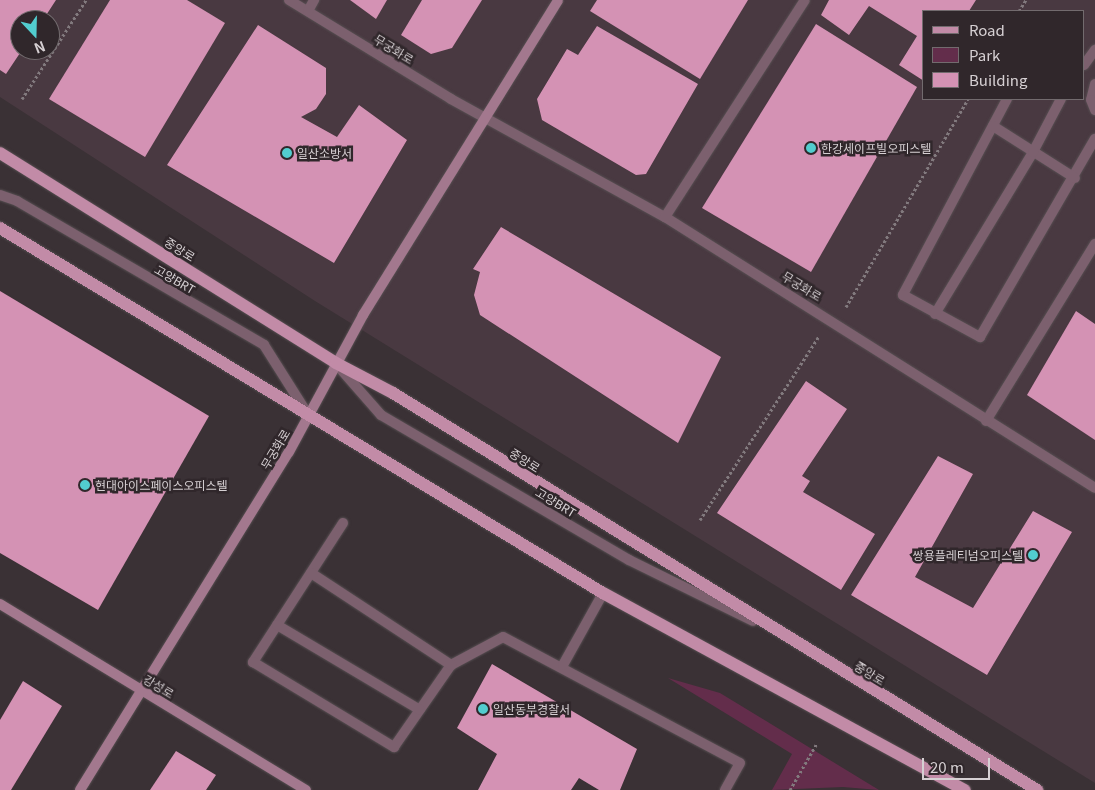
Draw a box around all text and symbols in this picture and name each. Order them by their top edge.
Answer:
north arrow [10,10,60,60]
legend [922,10,1085,100]
text: Road [969,19,1005,40]
street label: 무궁화로 [371,31,417,67]
text: N [32,37,49,59]
text: Park [969,44,1000,65]
text: Building [969,69,1027,90]
place label: 한강세이프빌오피스텔 [821,141,931,155]
marker: 한강세이프빌오피스텔 [805,142,817,154]
place label: 일산소방서 [297,146,352,160]
marker: 일산소방서 [281,147,293,159]
street label: 중앙로 [162,234,198,264]
street label: 고양BRT [152,262,198,296]
street label: 무궁화로 [779,268,825,304]
street label: 무궁화로 [257,426,293,472]
street label: 중앙로 [507,445,543,475]
place label: 현대아이스페이스오피스텔 [95,478,227,492]
marker: 현대아이스페이스오피스텔 [79,479,91,491]
street label: 고양BRT [533,484,579,520]
place label: 쌍용플레티넘오피스텔 [913,548,1023,562]
marker: 쌍용플레티넘오피스텔 [1027,549,1039,561]
street label: 중앙로 [852,658,888,688]
street label: 강성로 [141,671,177,701]
place label: 일산동부경찰서 [493,702,570,716]
marker: 일산동부경찰서 [477,703,489,715]
scale bar [925,748,992,780]
text: 20 m [930,756,964,777]

